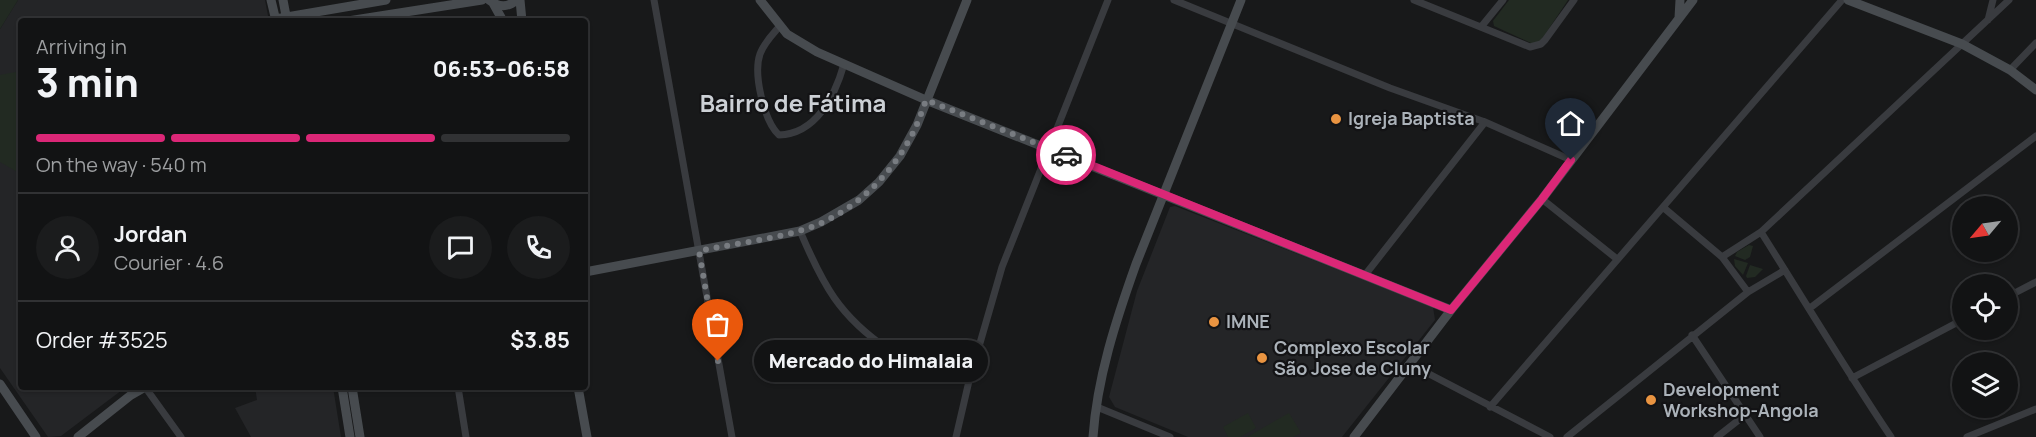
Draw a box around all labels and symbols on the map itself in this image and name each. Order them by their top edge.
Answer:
district label: Bairro de Fátima [700,86,886,119]
pin [1545,98,1596,160]
place label: Igreja Baptista [1348,106,1475,130]
marker: Igreja Baptista [1329,112,1343,126]
courier [1036,125,1096,185]
north arrow [1952,196,2018,262]
pin [692,299,743,361]
place label: IMNE [1226,309,1270,333]
marker: IMNE [1207,315,1221,329]
place label: Complexo Escolar São Jose de Cluny [1274,335,1431,380]
callout: Mercado do Himalaia [754,340,988,382]
marker: Complexo Escolar São Jose de Cluny [1255,351,1269,365]
place label: Development Workshop-Angola [1663,377,1819,422]
marker: Development Workshop-Angola [1644,393,1658,407]

